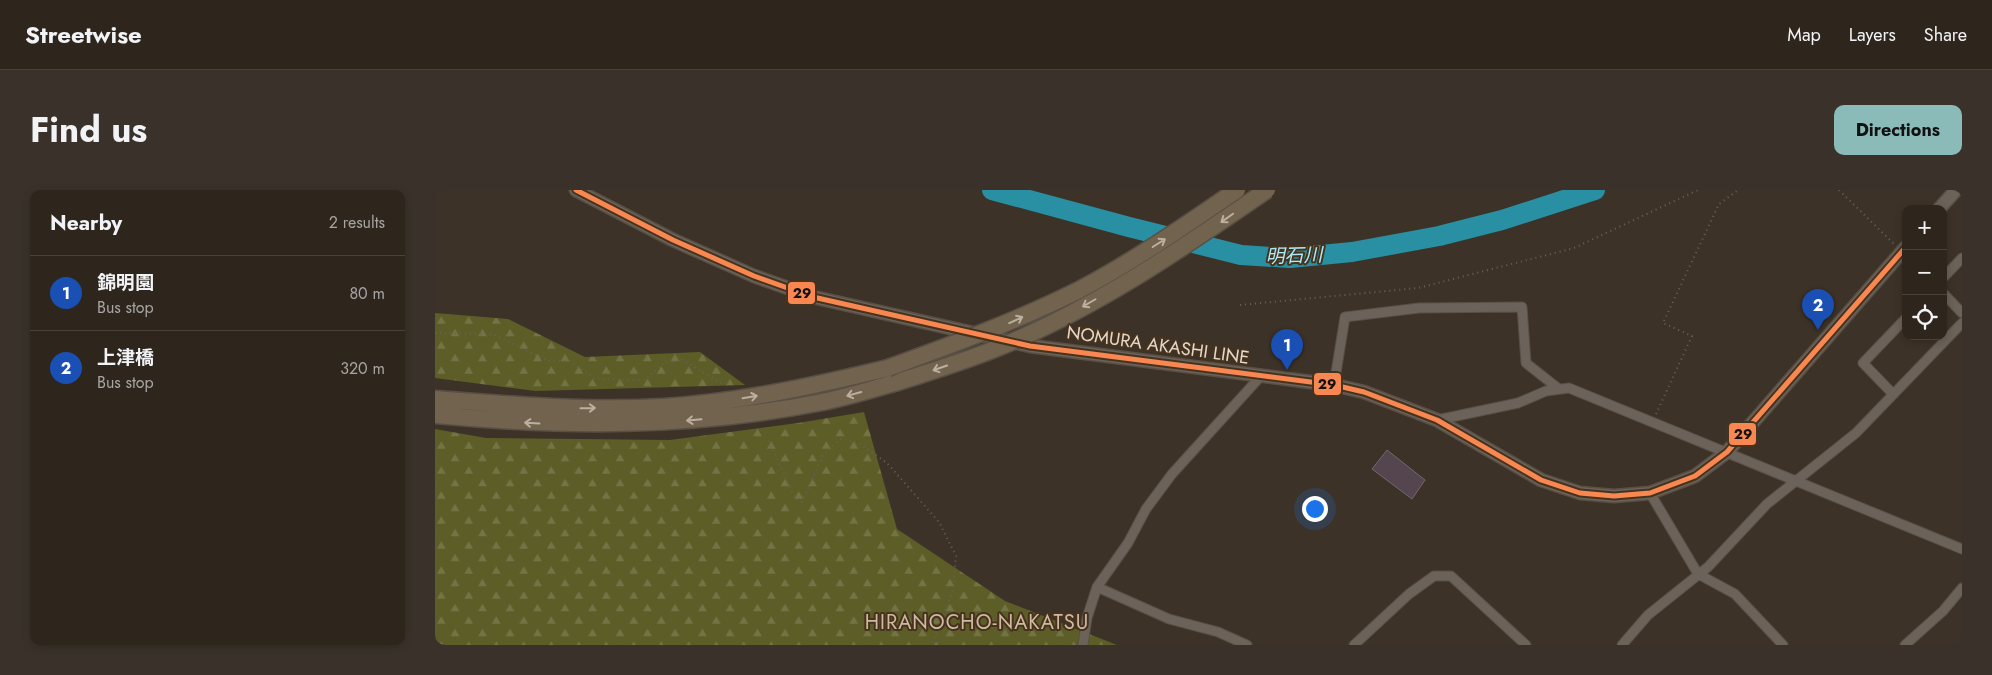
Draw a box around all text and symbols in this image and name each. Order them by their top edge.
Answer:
text: Streetwise [25,17,142,52]
text: Map [1787,22,1821,48]
text: Layers [1849,22,1896,48]
text: Share [1924,22,1967,48]
text: Find us [30,105,147,155]
button: Directions [1834,105,1962,155]
map controls [1902,205,1947,340]
button: + [1902,205,1947,250]
text: Nearby [50,208,122,238]
text: 2 results [329,211,385,234]
one-way arrow [1220,213,1234,223]
one-way arrow [1151,237,1165,247]
water label: 明石川 [1265,241,1325,270]
button: − [1902,250,1947,295]
text: 錦明園 [97,269,154,296]
line badge: 29 [787,281,816,305]
text: 1 [62,282,70,305]
text: 80 m [349,282,385,305]
text: 29 [793,283,811,303]
pin: 2 [1802,289,1834,330]
button: locate [1902,295,1947,340]
text: Bus stop [97,296,154,319]
one-way arrow [1083,299,1097,309]
one-way arrow [1008,314,1023,324]
street label: NOMURA AKASHI LINE [1065,319,1251,371]
pin: 1 [1271,329,1303,370]
text: 上津橋 [97,344,154,371]
text: 2 [61,357,71,380]
text: 320 m [340,357,385,380]
one-way arrow [933,363,949,373]
text: Bus stop [97,371,154,394]
line badge: 29 [1313,372,1342,396]
text: 29 [1318,374,1336,394]
one-way arrow [846,389,862,399]
one-way arrow [742,392,758,402]
one-way arrow [580,403,596,413]
one-way arrow [686,416,702,425]
one-way arrow [524,418,540,427]
line badge: 29 [1728,422,1757,446]
text: 29 [1734,424,1752,444]
your location [1302,496,1328,522]
district label: HIRANOCHO-NAKATSU [865,608,1089,637]

